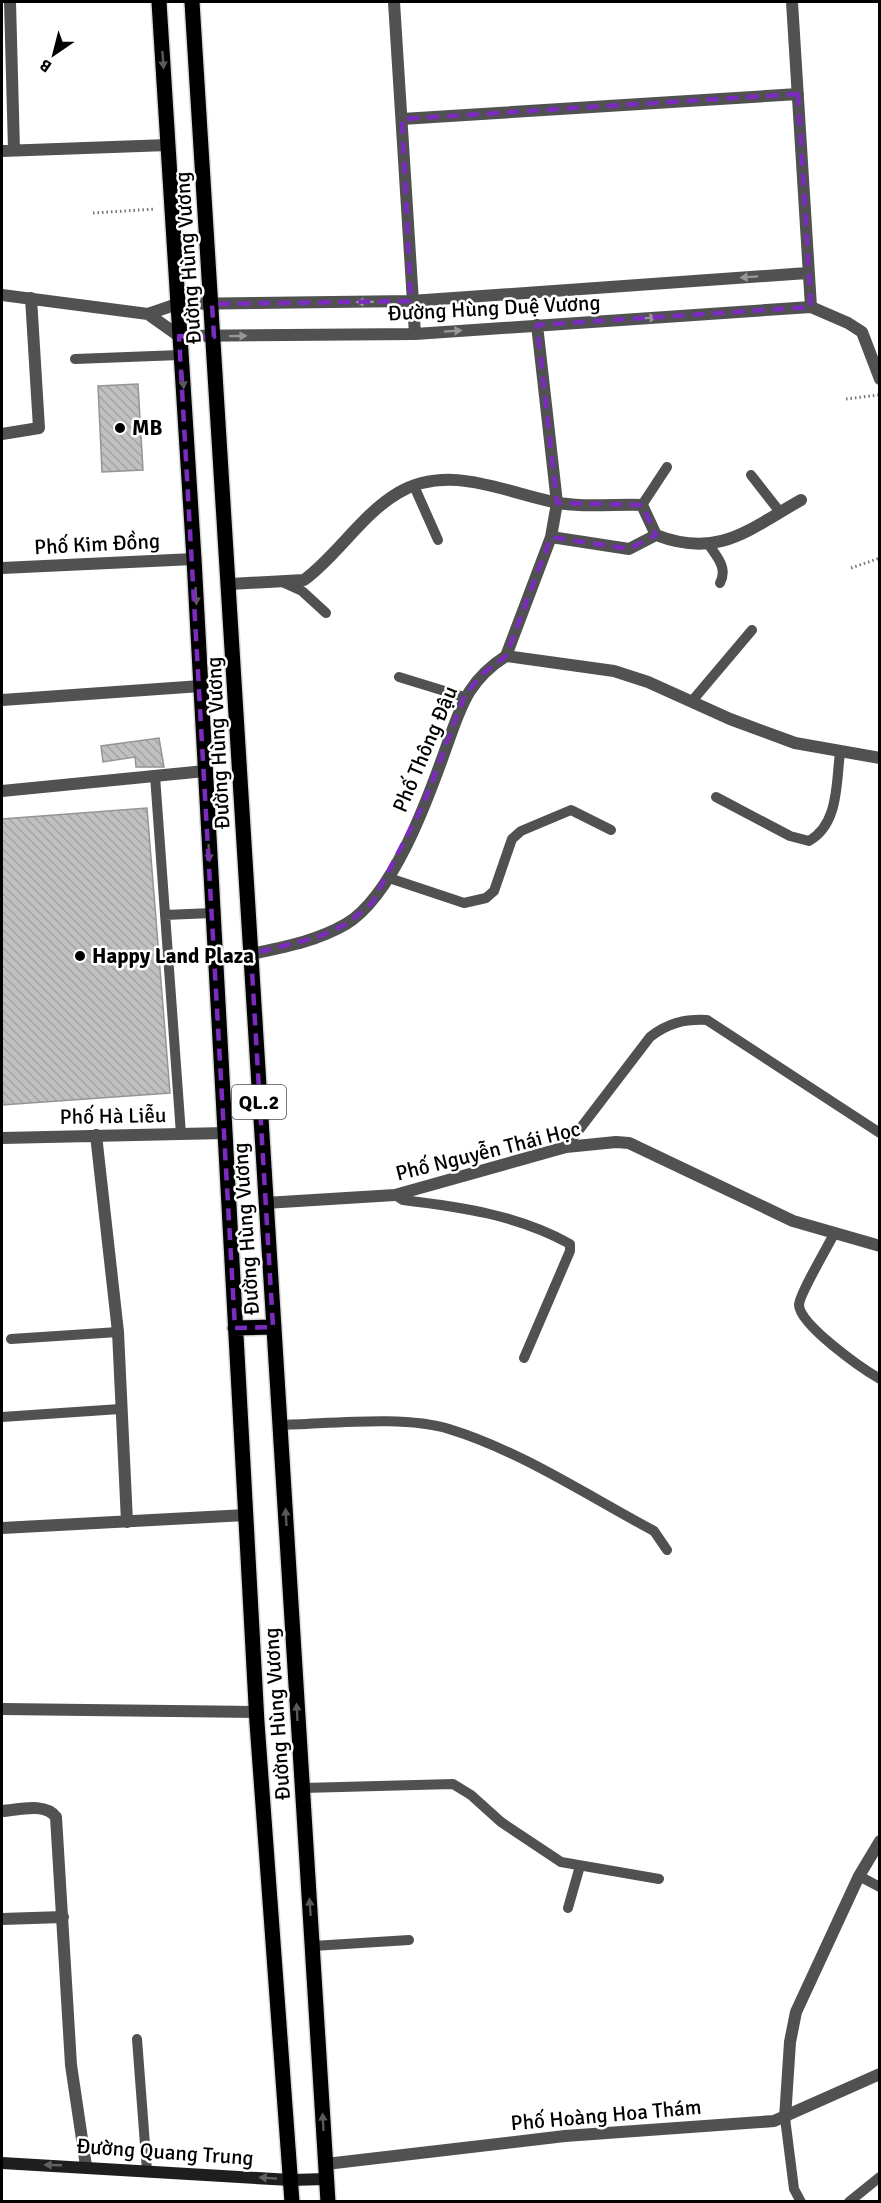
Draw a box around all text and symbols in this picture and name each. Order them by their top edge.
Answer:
north arrow [24,24,84,84]
one-way arrow [158,50,167,69]
text: B [36,54,56,76]
street label: Đường Hùng Vương [169,171,207,345]
one-way arrow [739,272,758,282]
street label: Đường Hùng Duệ Vương [387,289,601,327]
one-way arrow [356,297,375,307]
one-way arrow [638,313,657,323]
one-way arrow [444,326,463,336]
one-way arrow [228,332,247,341]
one-way arrow [178,371,188,390]
place label: MB [132,415,163,441]
marker: MB [113,421,127,435]
street label: Phố Kim Đồng [33,528,161,560]
one-way arrow [191,586,200,605]
street label: Đường Hùng Vương [200,656,236,830]
street label: Phố Thông Đậu [387,682,463,816]
one-way arrow [205,844,214,863]
place label: Happy Land Plaza [92,943,254,969]
marker: Happy Land Plaza [73,949,87,963]
road number: QL.2 [232,1085,286,1119]
street label: Phố Hà Liễu [59,1102,167,1130]
street label: Phố Nguyễn Thái Học [393,1115,583,1187]
street label: Đường Hùng Vương [227,1142,265,1316]
one-way arrow [281,1508,290,1527]
street label: Đường Hùng Vương [258,1627,296,1801]
one-way arrow [293,1702,302,1721]
one-way arrow [306,1897,315,1916]
street label: Phố Hoàng Hoa Thám [510,2094,702,2136]
one-way arrow [319,2113,328,2132]
street label: Đường Quang Trung [75,2133,255,2171]
one-way arrow [43,2160,62,2170]
one-way arrow [259,2174,278,2183]

